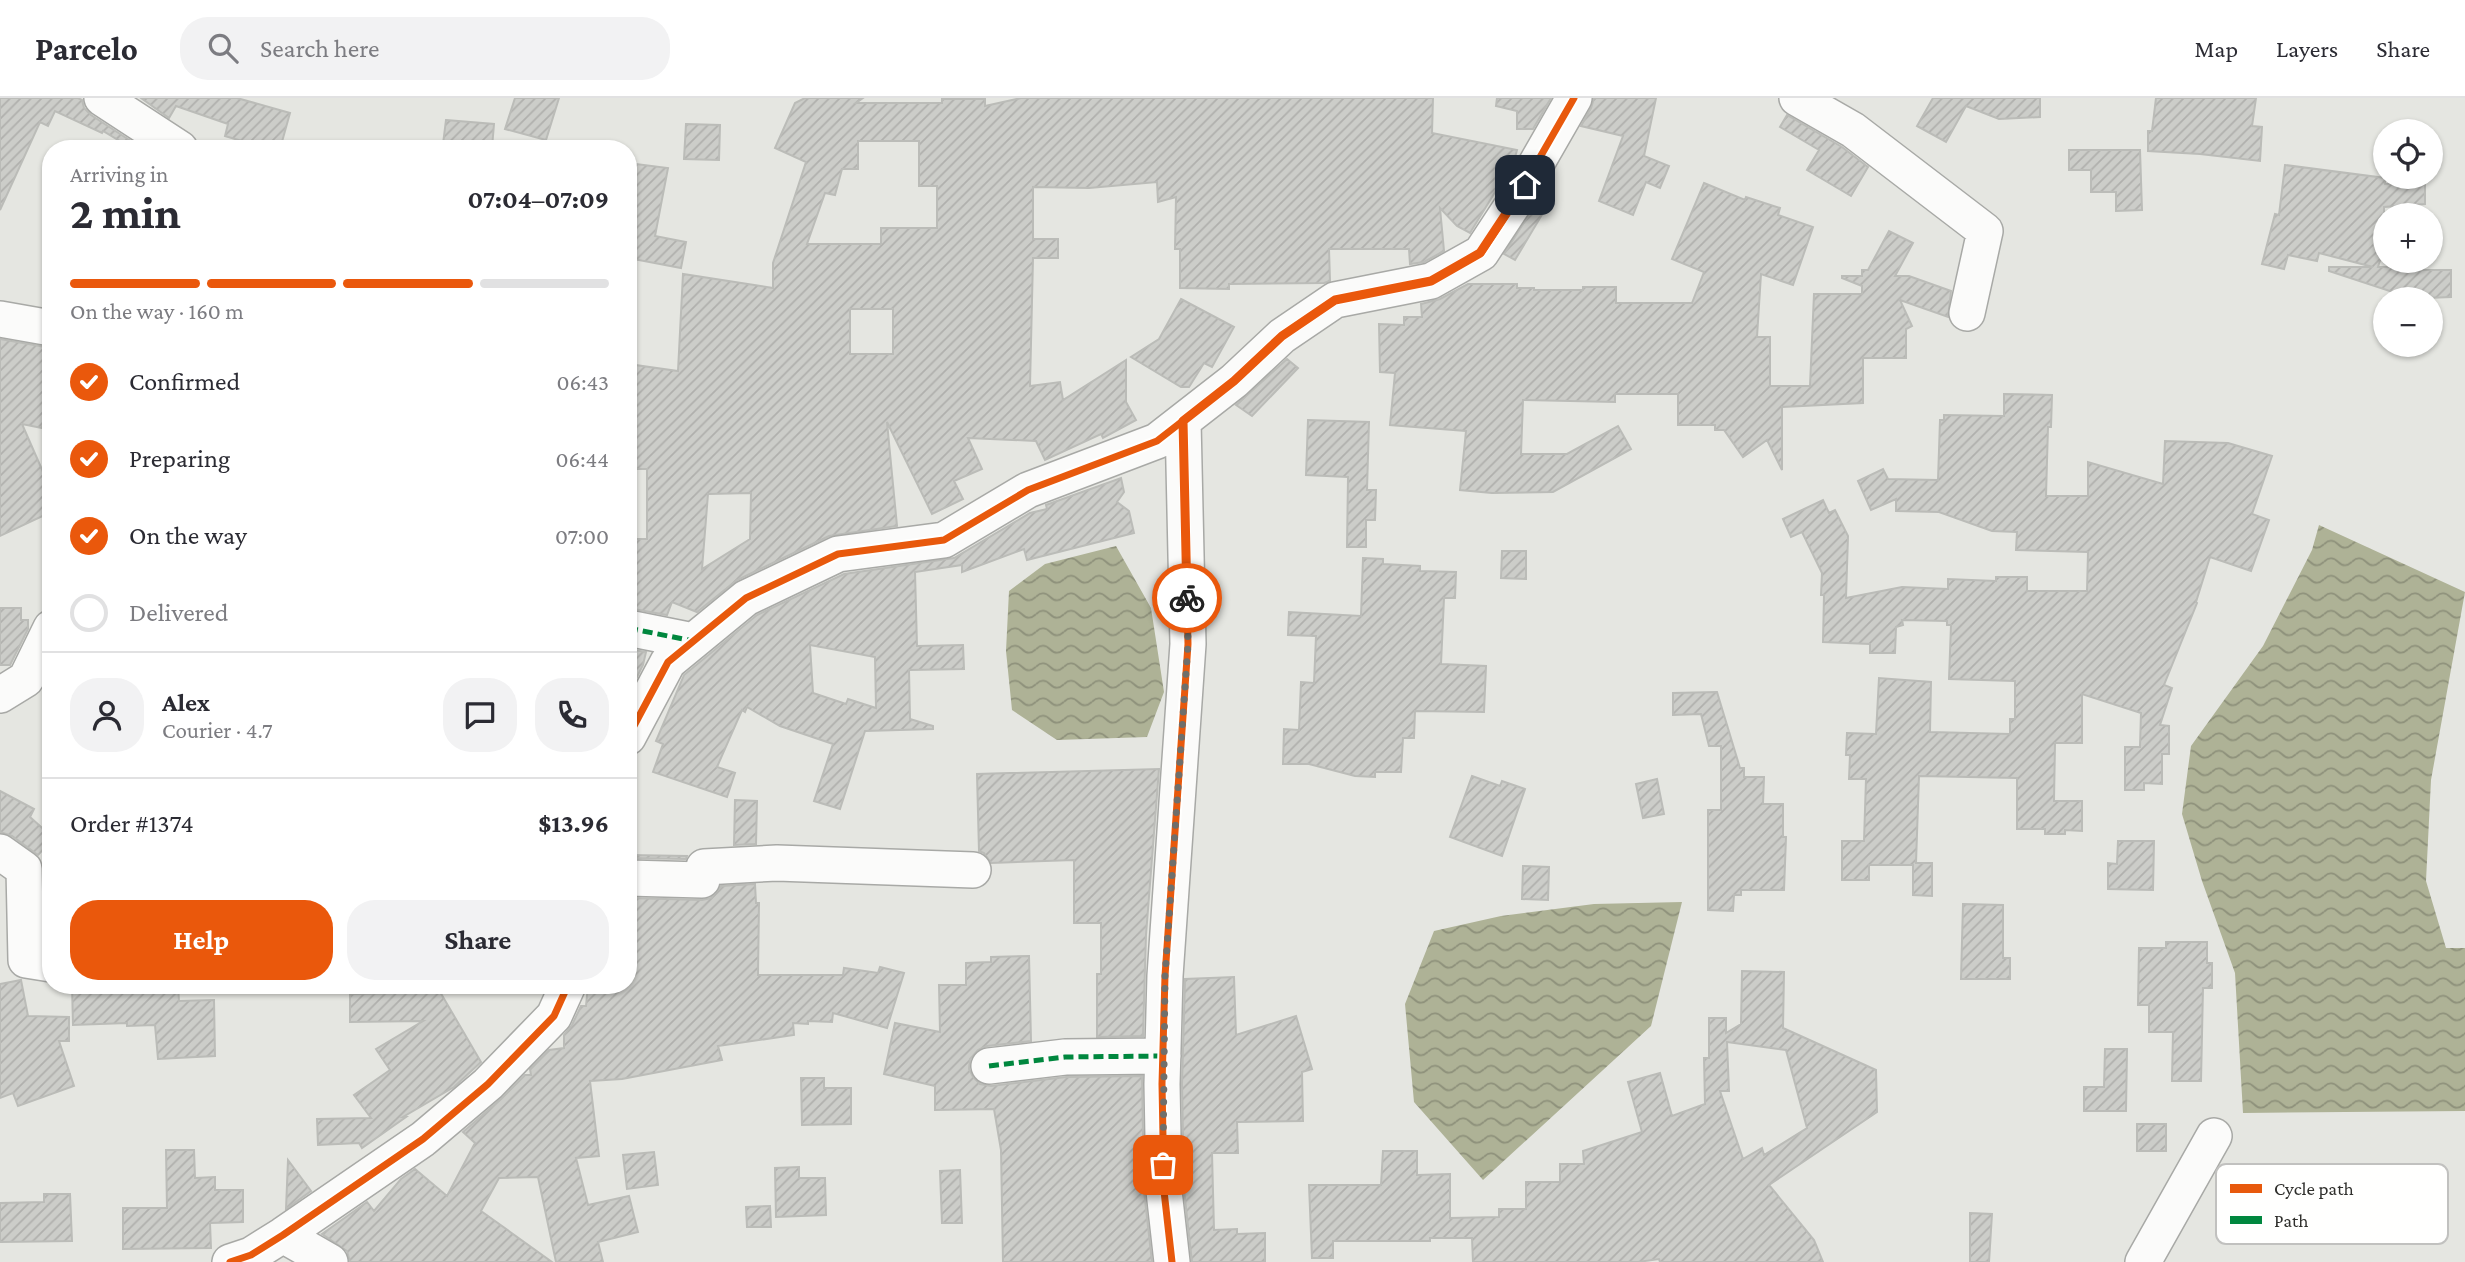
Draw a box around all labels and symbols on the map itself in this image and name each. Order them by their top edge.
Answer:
pin [1495,155,1555,215]
courier [1152,563,1222,633]
pin [1133,1135,1193,1195]
legend [2216,1164,2448,1244]
text: Cycle path [2274,1178,2354,1199]
text: Path [2274,1210,2309,1231]

